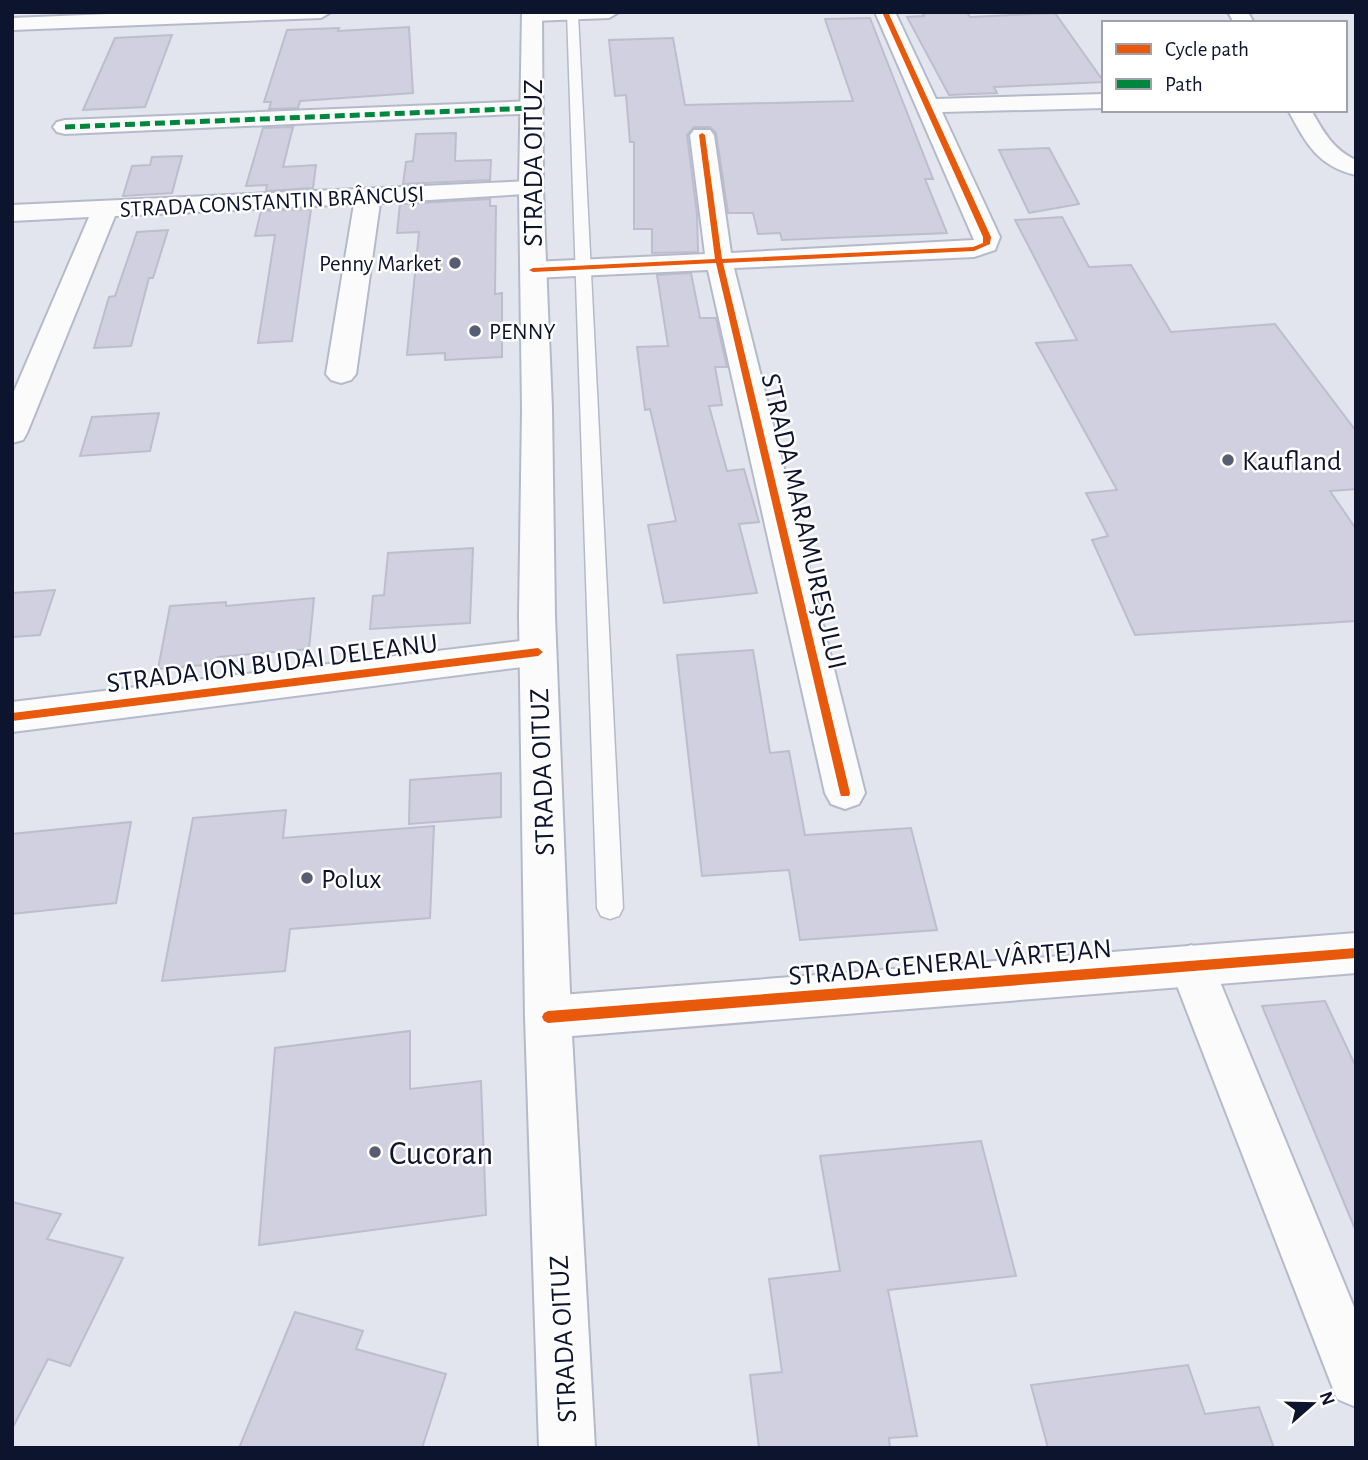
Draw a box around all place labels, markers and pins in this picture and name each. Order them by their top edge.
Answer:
place label: Penny Market [319,253,442,276]
marker: Penny Market [447,255,463,271]
place label: PENNY [489,321,556,344]
marker: PENNY [467,323,483,339]
place label: Kaufland [1242,448,1342,476]
marker: Kaufland [1220,452,1236,468]
place label: Polux [321,866,382,894]
marker: Polux [299,870,315,886]
place label: Cucoran [389,1138,493,1171]
marker: Cucoran [367,1144,383,1160]

